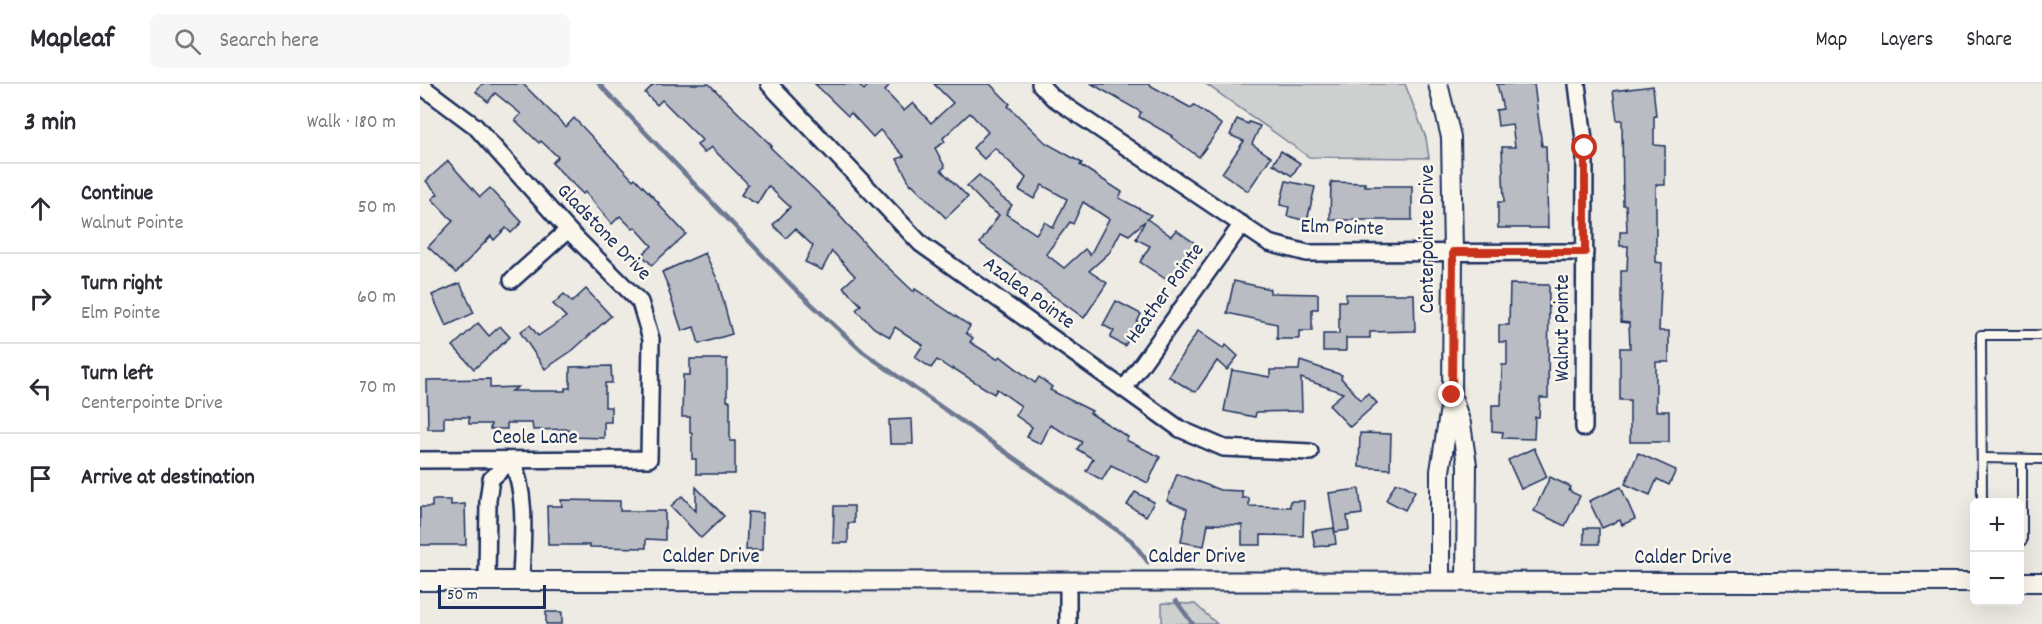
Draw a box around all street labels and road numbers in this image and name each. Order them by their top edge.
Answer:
street label: Centerpointe Drive [1414,165,1444,313]
street label: Gladstone Drive [549,177,657,289]
street label: Elm Pointe [1300,213,1384,245]
street label: Heather Pointe [1119,237,1213,351]
street label: Azalea Pointe [976,250,1080,338]
street label: Walnut Pointe [1549,274,1579,382]
street label: Ceole Lane [492,424,578,454]
street label: Calder Drive [662,543,760,573]
street label: Calder Drive [1148,543,1246,573]
street label: Calder Drive [1634,544,1732,574]

